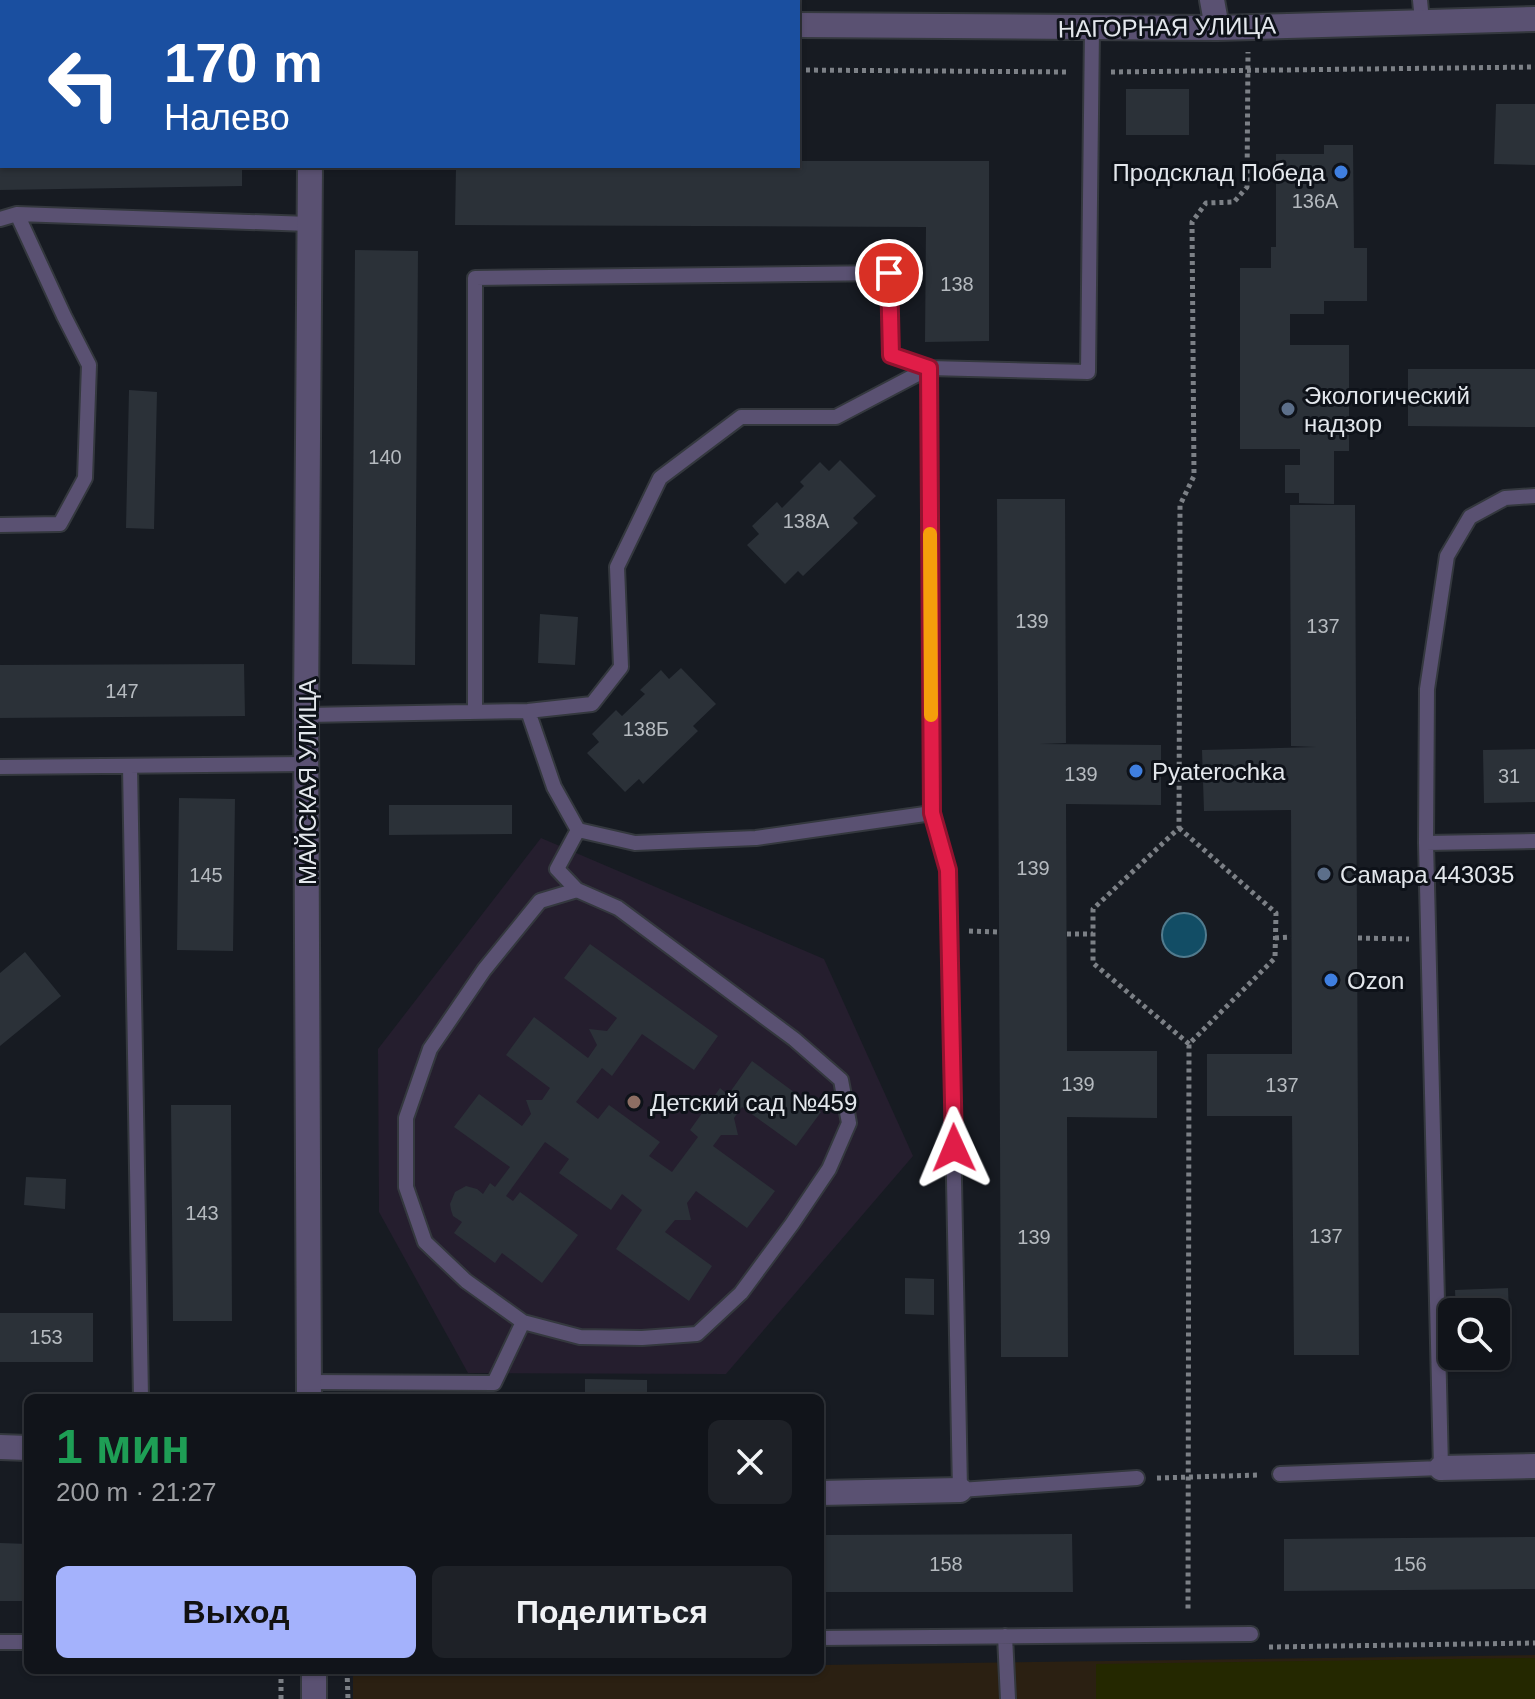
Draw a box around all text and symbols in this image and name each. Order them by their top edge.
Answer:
street label: НАГОРНАЯ УЛИЦА [1058,12,1276,42]
text: 170 m [164,31,323,94]
icon: left [32,32,136,136]
text: Налево [164,97,290,138]
place label: Продсклад Победа [1113,159,1326,186]
marker: Продсклад Победа [1332,163,1350,181]
house number: 136А [1292,190,1339,212]
pin [855,239,923,307]
icon: arrive [867,251,911,295]
house number: 138 [940,273,974,295]
place label: Экологический надзор [1304,382,1470,437]
marker: Экологический надзор [1279,400,1297,418]
house number: 140 [368,446,402,468]
house number: 138А [783,510,830,532]
house number: 139 [1015,610,1049,632]
house number: 137 [1306,615,1340,637]
street label: МАЙСКАЯ УЛИЦА [294,679,321,885]
house number: 147 [105,680,139,702]
house number: 138Б [623,718,669,740]
place label: Pyaterochka [1152,758,1286,785]
marker: Pyaterochka [1127,762,1145,780]
house number: 139 [1064,763,1098,785]
house number: 31 [1498,765,1520,787]
house number: 139 [1016,857,1050,879]
place label: Самара 443035 [1340,861,1514,888]
house number: 145 [189,864,223,886]
marker: Самара 443035 [1315,865,1333,883]
place label: Ozon [1347,967,1404,994]
marker: Ozon [1322,971,1340,989]
house number: 139 [1061,1073,1095,1095]
house number: 137 [1265,1074,1299,1096]
place label: Детский сад №459 [650,1089,857,1116]
marker: Детский сад №459 [625,1093,643,1111]
position arrow [912,1106,996,1190]
house number: 143 [185,1202,219,1224]
house number: 137 [1309,1225,1343,1247]
house number: 139 [1017,1226,1051,1248]
map controls [1438,1298,1510,1370]
button: search [1438,1298,1510,1370]
house number: 153 [29,1326,63,1348]
text: 1 мин [56,1420,190,1473]
button: close [708,1420,792,1504]
text: 200 m · 21:27 [56,1477,216,1507]
house number: 158 [929,1553,963,1575]
house number: 156 [1393,1553,1427,1575]
button: Выход [56,1566,416,1658]
button: Поделиться [432,1566,792,1658]

